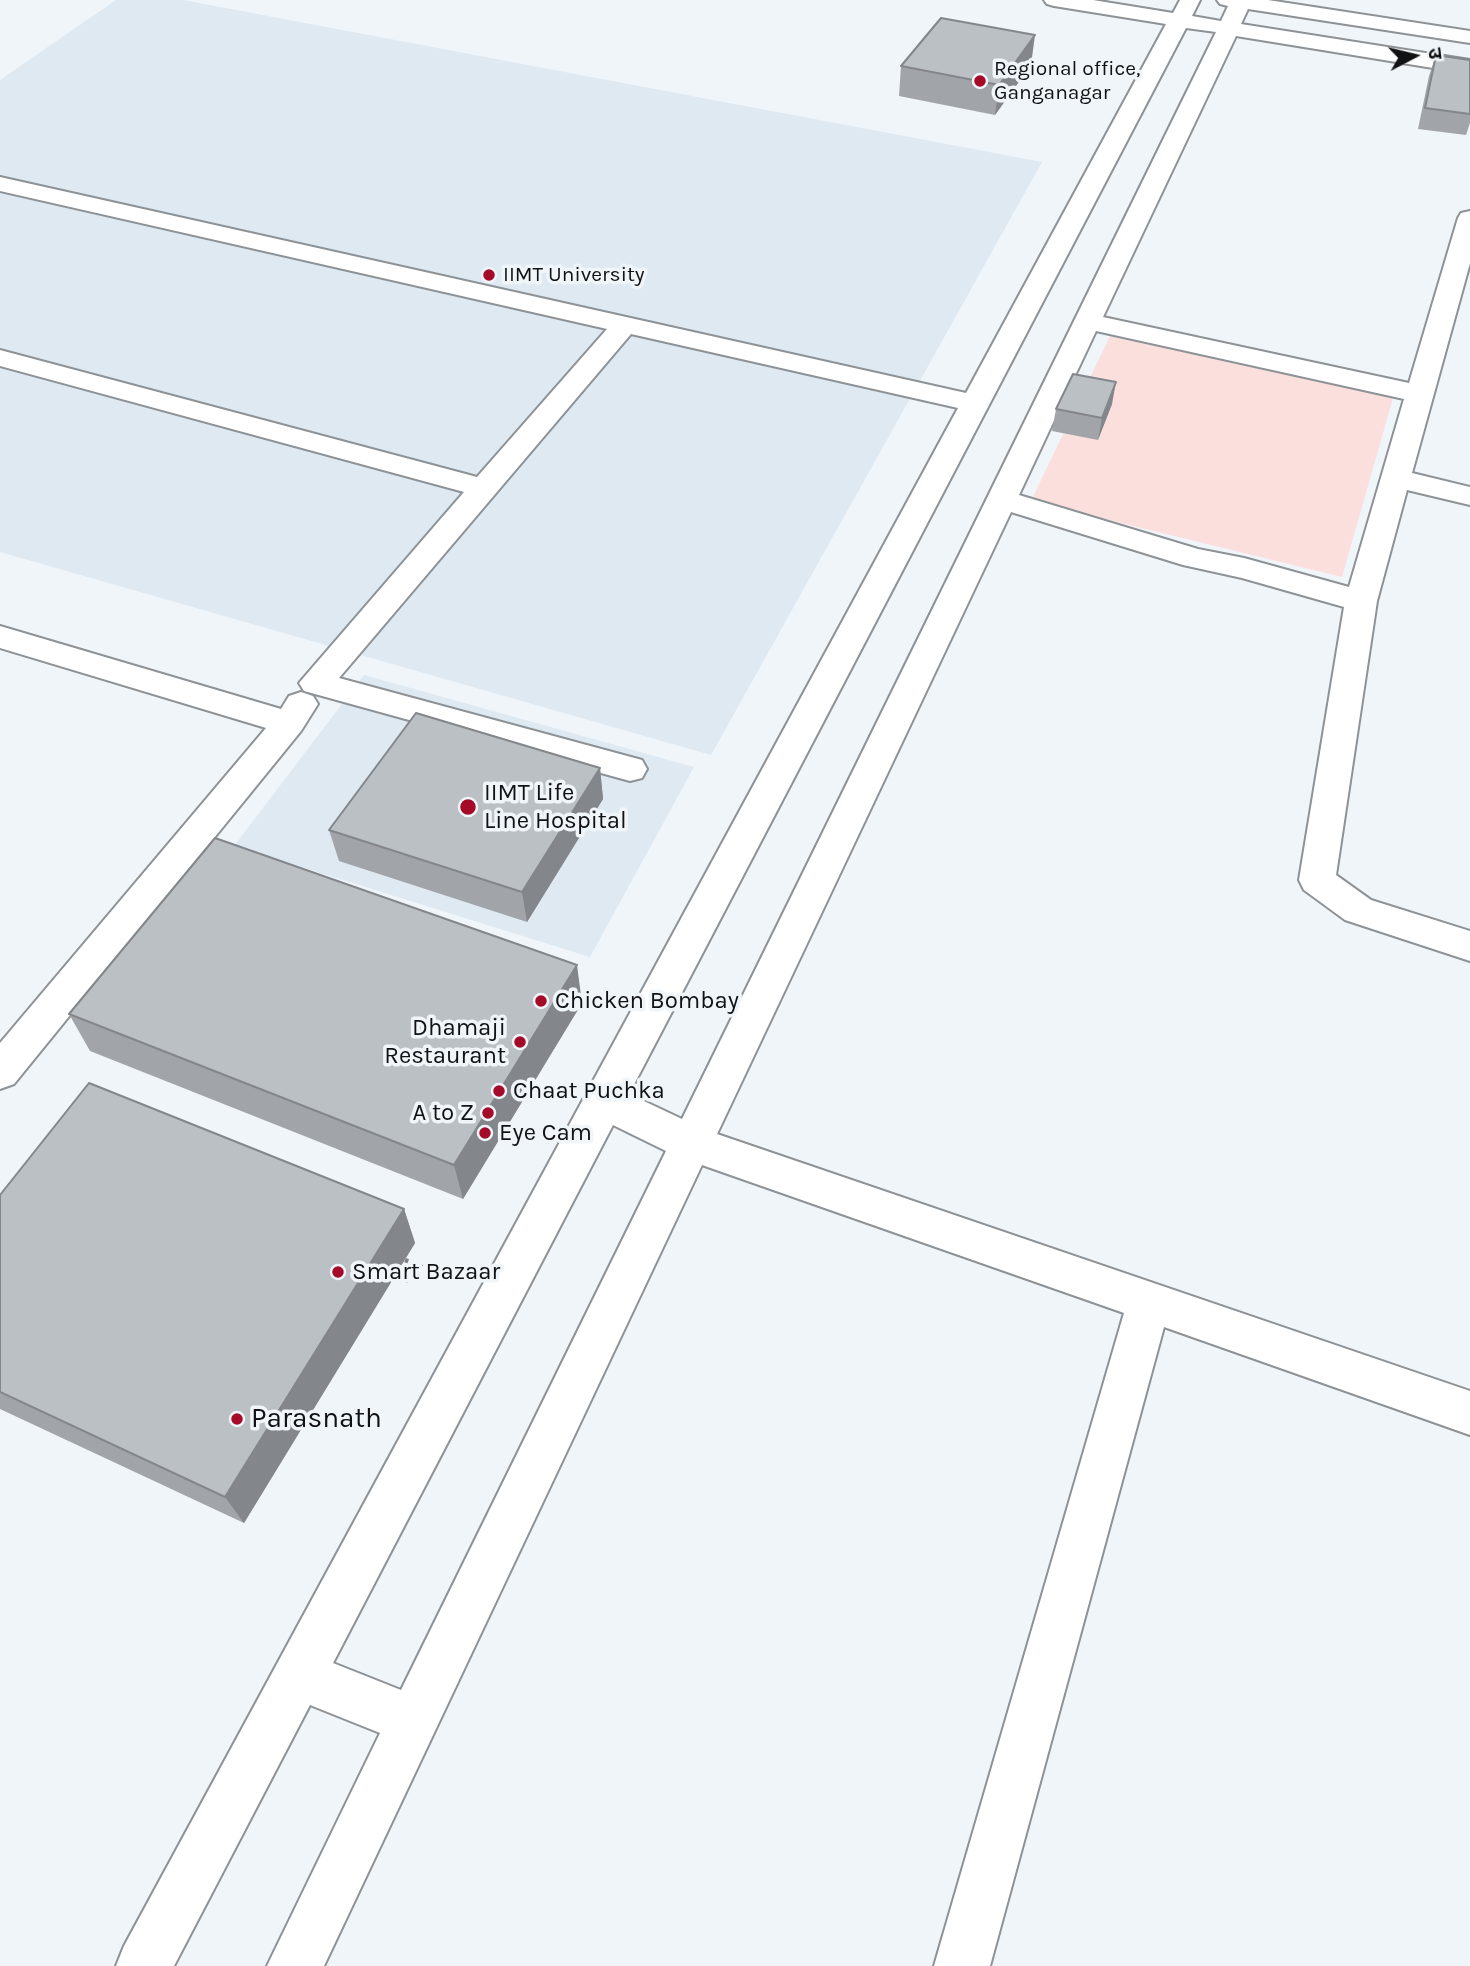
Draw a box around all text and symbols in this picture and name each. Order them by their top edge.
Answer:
north arrow [1379,21,1449,91]
text: उ [1423,47,1446,60]
place label: Regional office, Ganganagar [994,56,1140,106]
marker: Regional office, Ganganagar [972,73,988,89]
place label: IIMT University [503,262,645,288]
marker: IIMT University [481,267,497,283]
place label: IIMT Life Line Hospital [484,779,627,835]
marker: IIMT Life Line Hospital [458,797,478,817]
place label: Chicken Bombay [555,987,739,1015]
marker: Chicken Bombay [533,993,549,1009]
place label: Dhamaji Restaurant [384,1014,506,1070]
marker: Dhamaji Restaurant [512,1034,528,1050]
place label: Chaat Puchka [513,1077,665,1105]
marker: Chaat Puchka [491,1083,507,1099]
place label: A to Z [412,1099,474,1127]
marker: A to Z [480,1105,496,1121]
place label: Eye Cam [499,1119,592,1147]
marker: Eye Cam [477,1125,493,1141]
place label: Smart Bazaar [352,1258,500,1286]
marker: Smart Bazaar [330,1264,346,1280]
place label: Parasnath [251,1402,382,1436]
marker: Parasnath [229,1411,245,1427]

